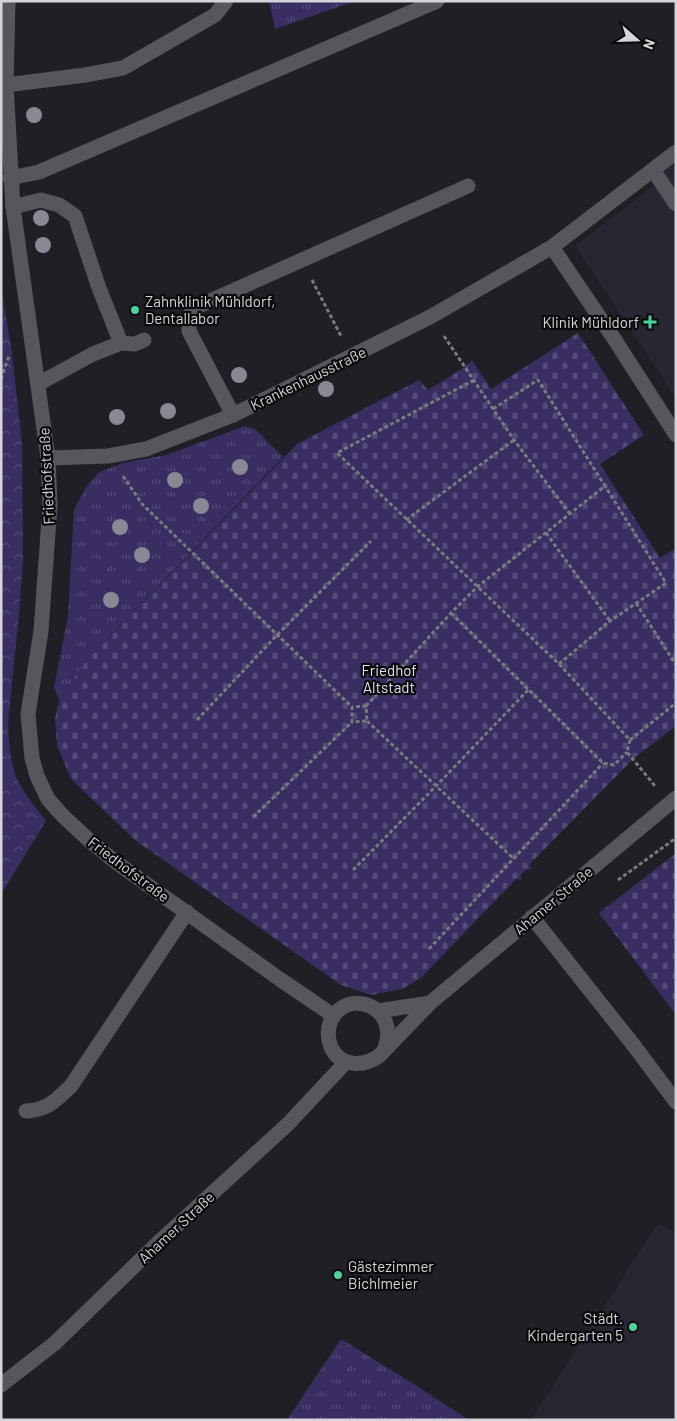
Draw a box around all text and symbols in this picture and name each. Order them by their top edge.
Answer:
north arrow [612,15,662,65]
text: N [640,37,659,52]
place label: Zahnklinik Mühldorf, Dentallabor [145,292,275,327]
marker: Zahnklinik Mühldorf, Dentallabor [129,304,141,316]
place label: Klinik Mühldorf [542,313,639,331]
marker: Klinik Mühldorf [643,315,657,329]
street label: Krankenhausstraße [247,342,369,414]
street label: Friedhofstraße [34,427,58,525]
park label: Friedhof Altstadt [361,661,417,696]
street label: Friedhofstraße [85,833,173,905]
street label: Ahamer Straße [510,862,596,938]
street label: Ahamer Straße [134,1187,218,1267]
place label: Gästezimmer Bichlmeier [348,1257,434,1292]
marker: Gästezimmer Bichlmeier [332,1269,344,1281]
place label: Städt. Kindergarten 5 [527,1309,623,1344]
marker: Städt. Kindergarten 5 [627,1321,639,1333]

